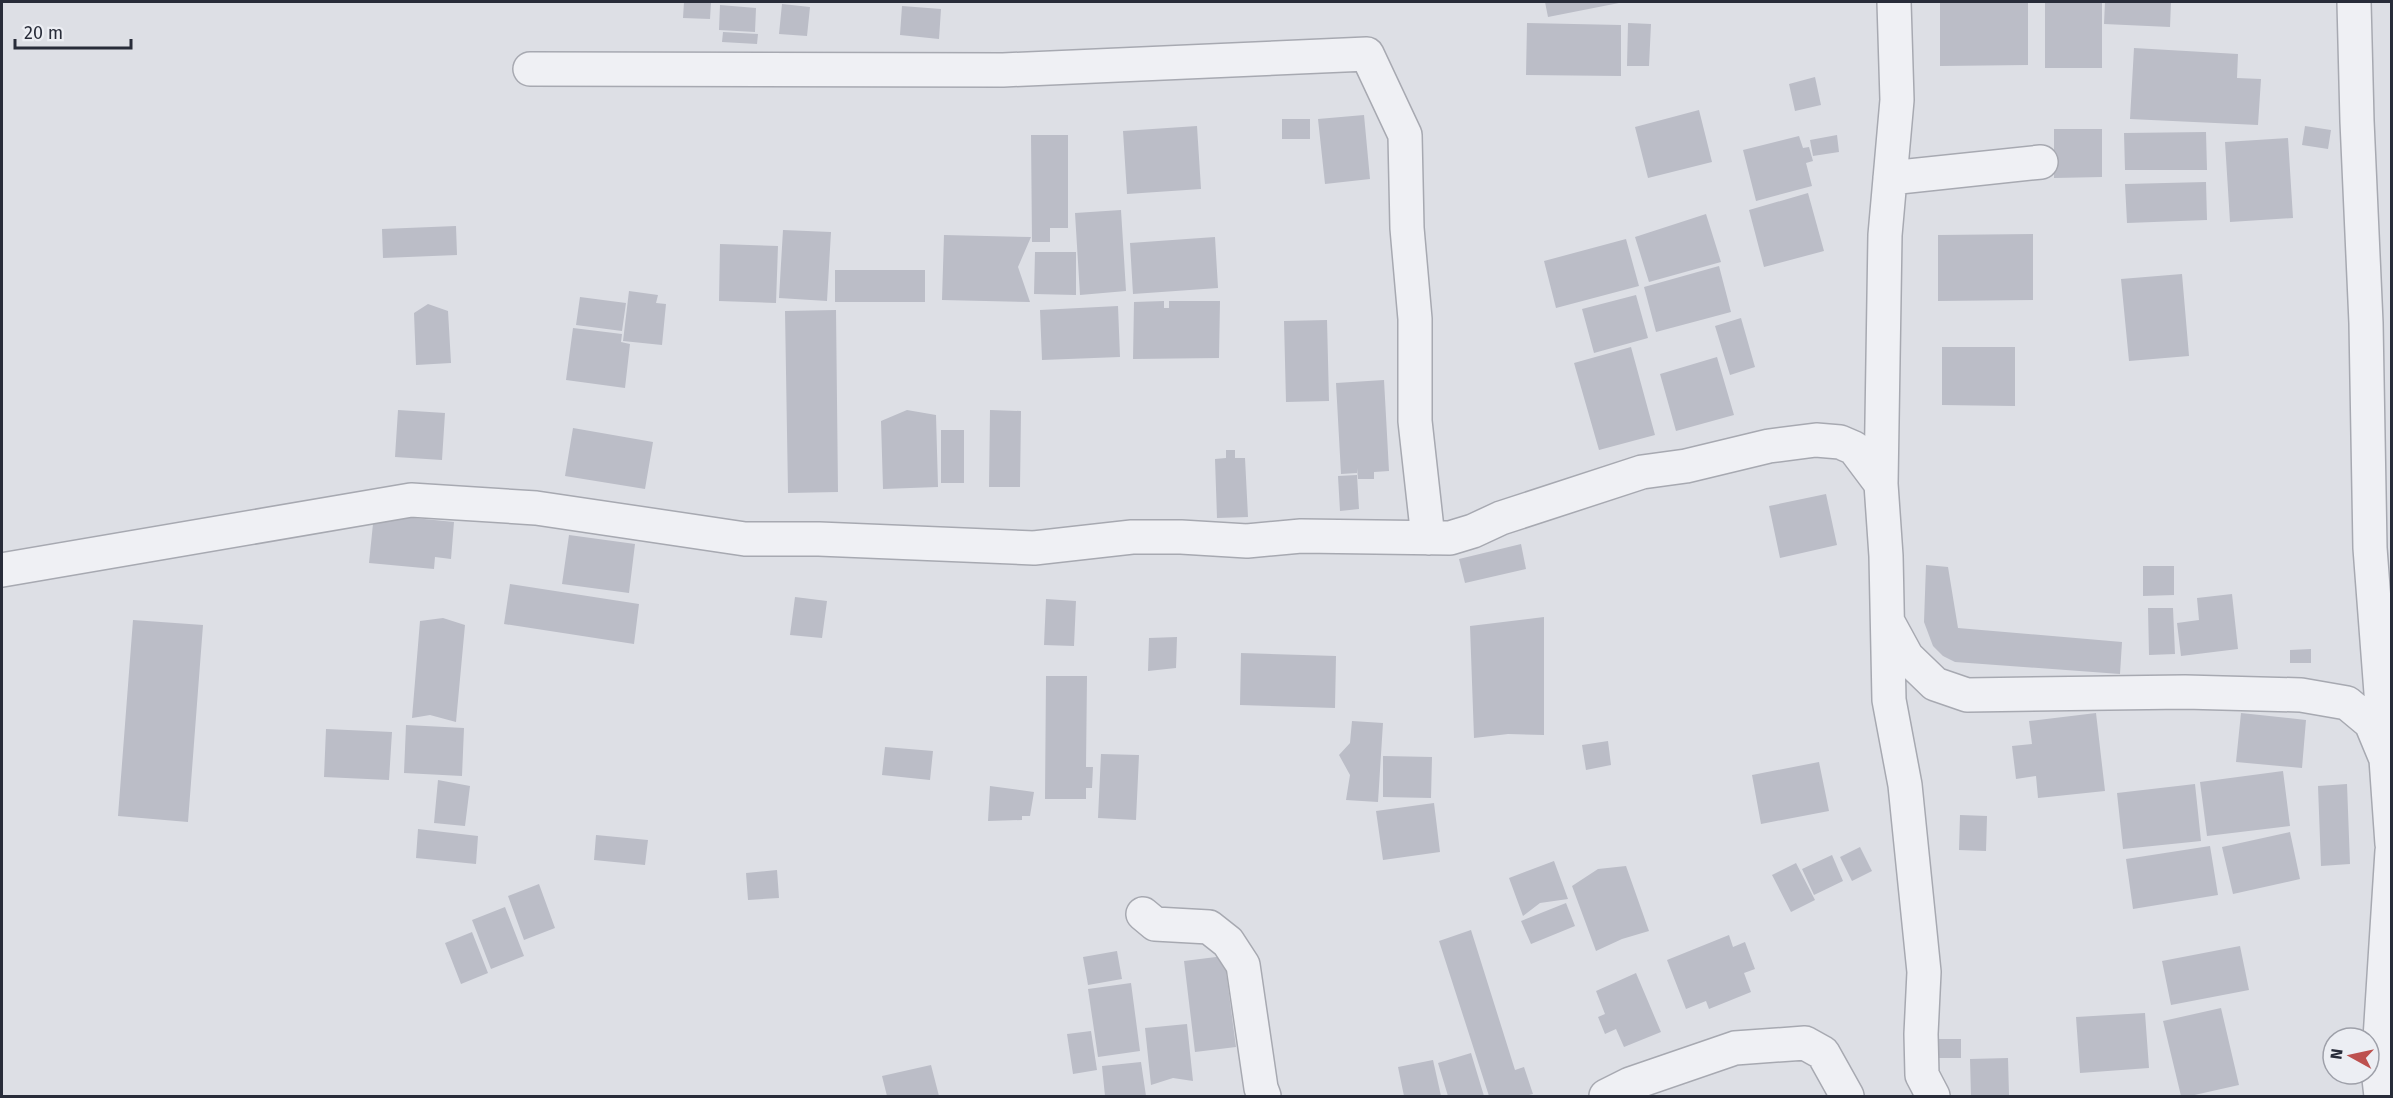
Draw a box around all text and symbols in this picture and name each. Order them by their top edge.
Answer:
scale bar [15,12,130,50]
text: 20 m [24,22,63,44]
north arrow [2321,1026,2381,1086]
text: N [2326,1047,2347,1061]

